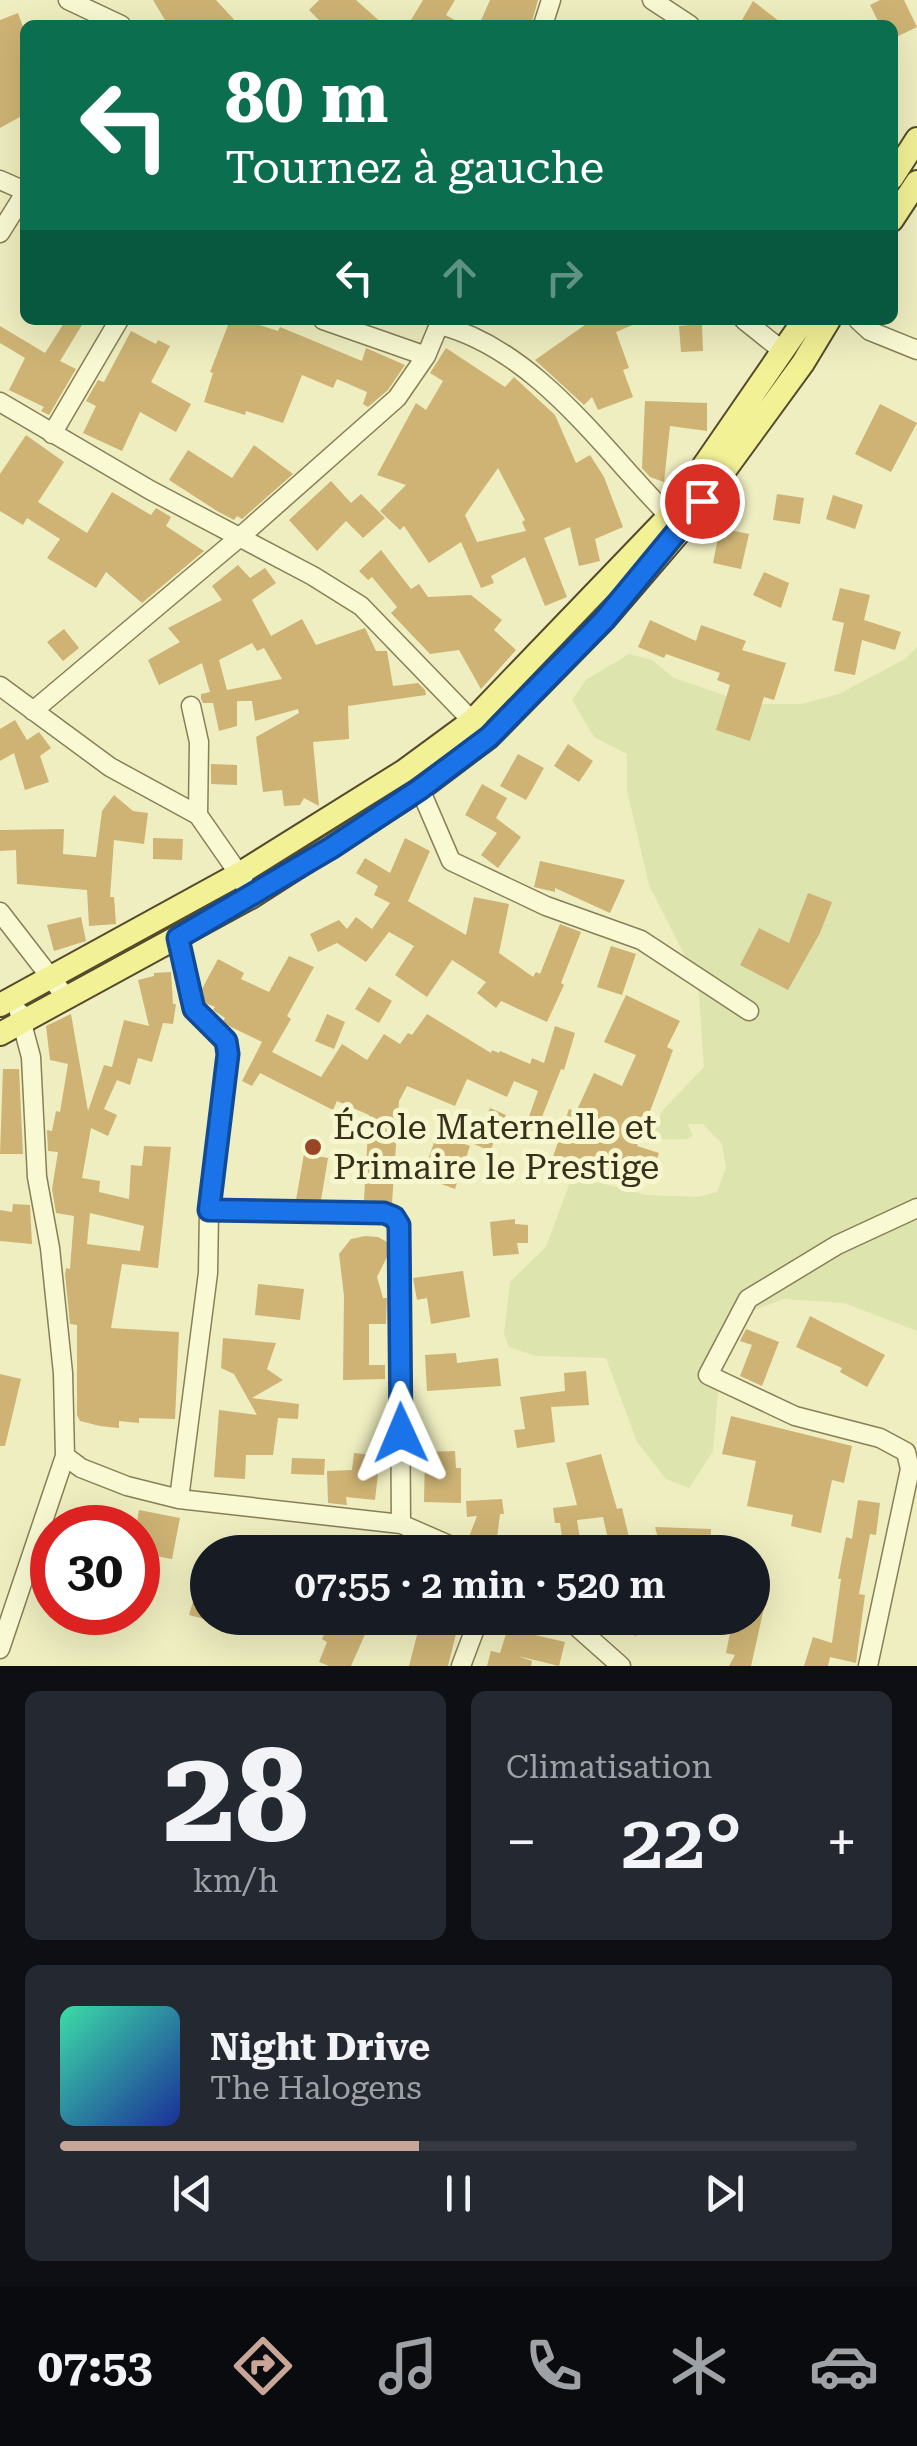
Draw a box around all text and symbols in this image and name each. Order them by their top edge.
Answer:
text: 80 m [225,57,389,139]
icon: left [60,60,190,190]
text: Tournez à gauche [225,141,604,194]
icon: left [327,250,382,305]
icon: ahead [432,250,487,305]
icon: right [537,250,592,305]
pin [660,459,745,544]
icon: arrive [675,474,730,529]
place label: École Maternelle et Primaire le Prestige [333,1107,659,1188]
marker: École Maternelle et Primaire le Prestige [302,1136,324,1158]
position arrow [349,1381,453,1485]
speed limit sign: 30 [30,1505,160,1635]
text: 07:55 · 2 min · 520 m [295,1563,666,1607]
text: 28 [163,1720,308,1873]
text: Climatisation [506,1748,712,1786]
text: 22° [621,1798,742,1886]
text: − [506,1810,537,1874]
text: + [826,1810,857,1874]
text: km/h [193,1862,278,1900]
text: Night Drive [210,2025,430,2069]
text: The Halogens [210,2069,422,2107]
icon: previous [165,2166,220,2221]
icon: pause [431,2166,486,2221]
icon: next [697,2166,752,2221]
icon: directions [228,2331,298,2401]
icon: music [373,2331,443,2401]
icon: phone [519,2331,589,2401]
icon: climate [664,2331,734,2401]
icon: car [809,2331,879,2401]
text: 07:53 [38,2340,153,2393]

